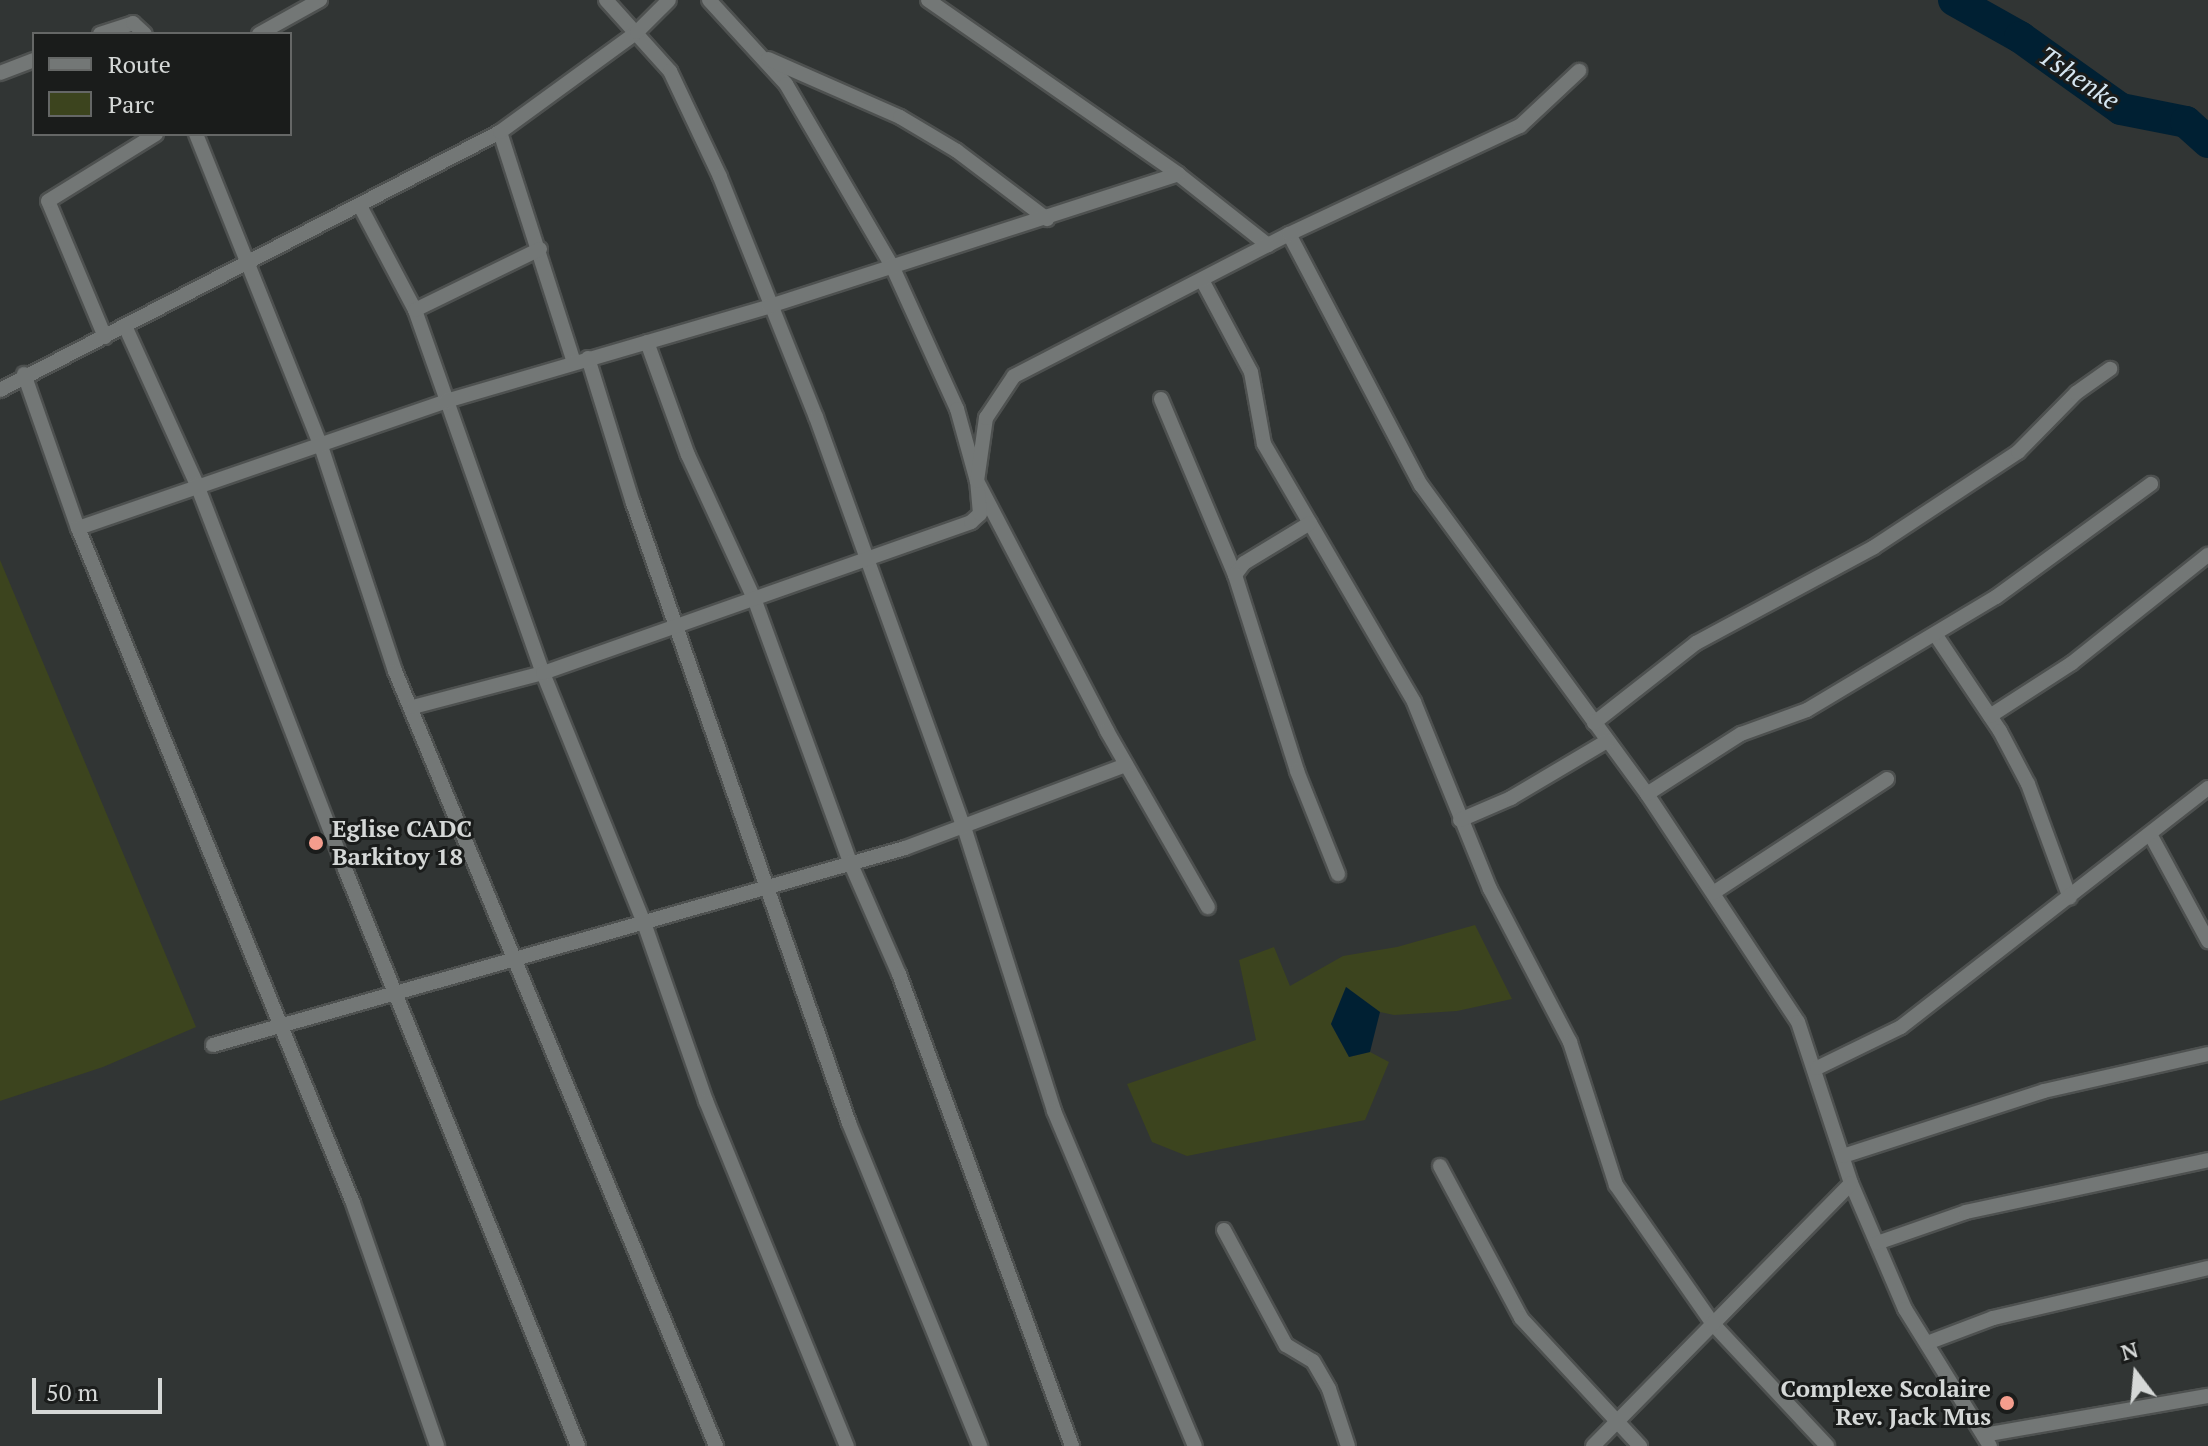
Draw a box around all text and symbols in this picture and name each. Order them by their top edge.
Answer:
legend [32,32,292,136]
water label: Tshenke [2033,40,2125,116]
text: Route [108,48,171,80]
text: Parc [108,88,155,120]
place label: Eglise CADC Barkitoy 18 [332,815,472,871]
marker: Eglise CADC Barkitoy 18 [307,834,325,852]
north arrow [2096,1334,2176,1414]
text: N [2117,1334,2141,1367]
scale bar [36,1362,166,1412]
place label: Complexe Scolaire Rev. Jack Mus [1780,1375,1991,1431]
text: 50 m [46,1376,98,1408]
marker: Complexe Scolaire Rev. Jack Mus [1998,1394,2016,1412]

